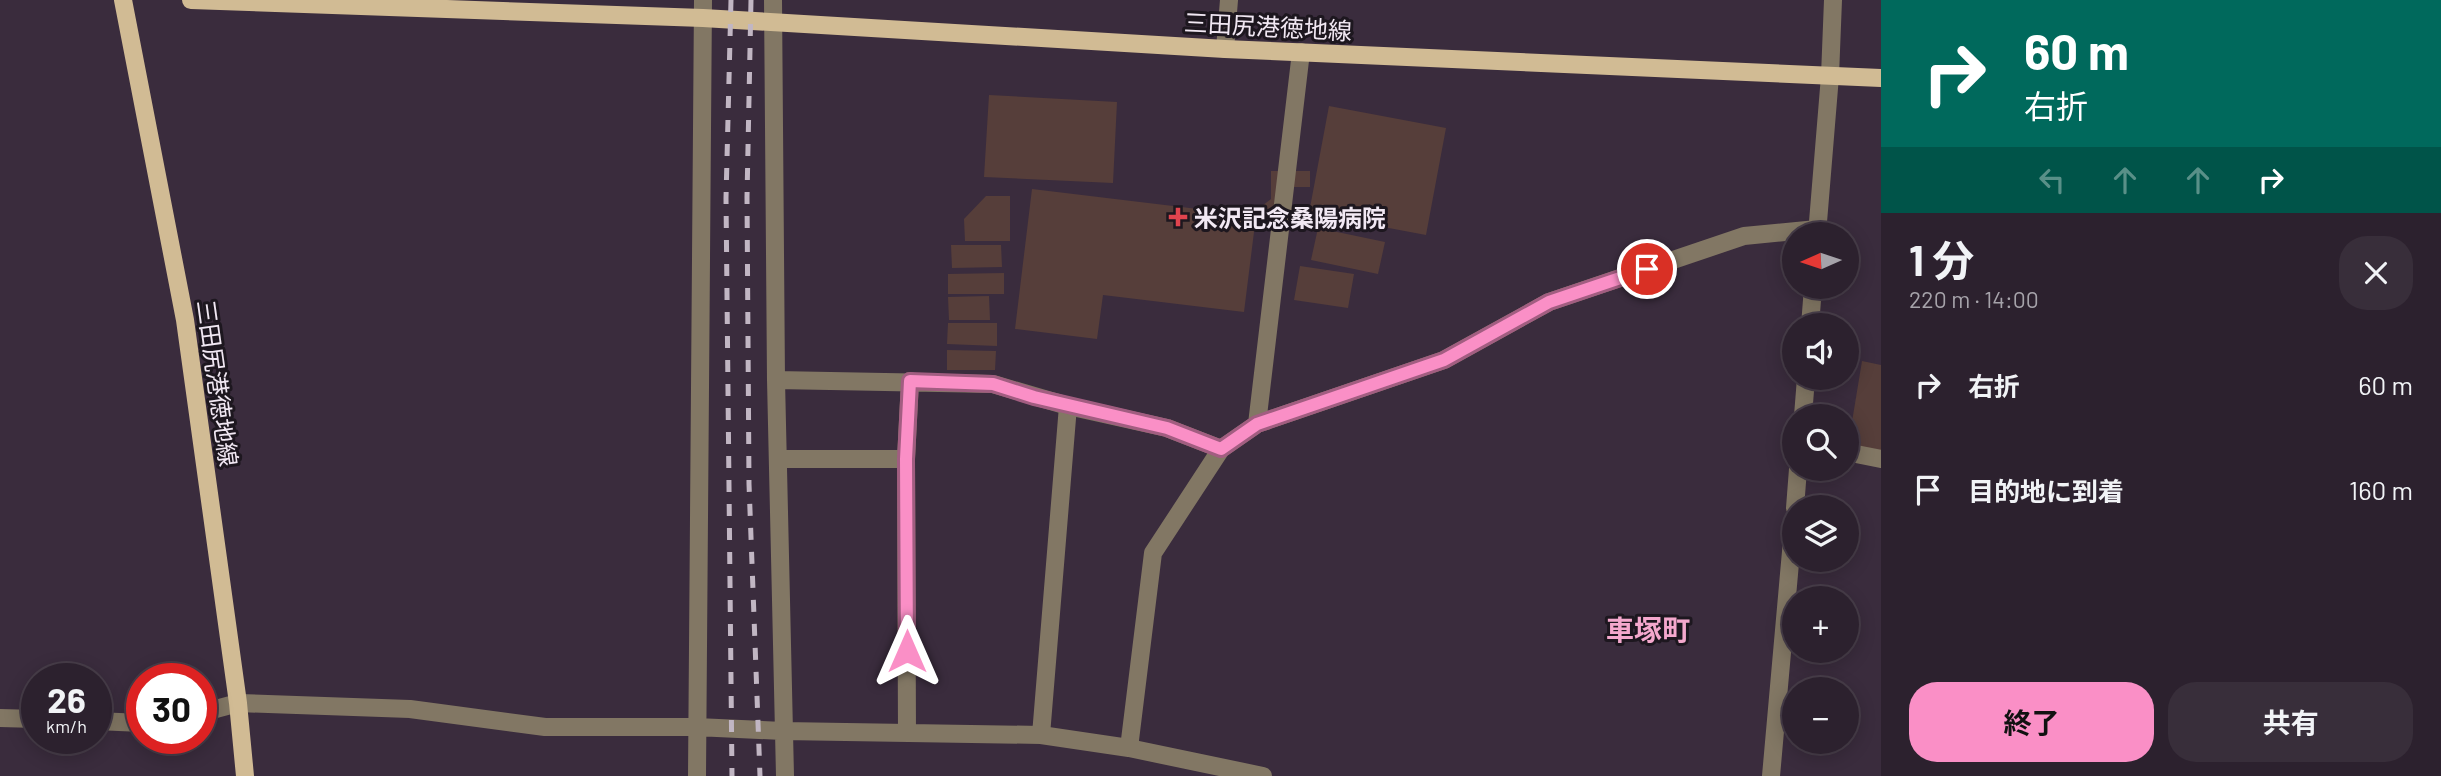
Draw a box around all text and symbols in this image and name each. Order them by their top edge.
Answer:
street label: 三田尻港徳地線 [1183,7,1353,45]
text: 60 m [2024,21,2129,80]
icon: right [1909,28,2000,119]
text: 右折 [2024,86,2088,124]
icon: left [2033,161,2071,199]
icon: ahead [2106,161,2144,199]
icon: ahead [2179,161,2217,199]
icon: right [2252,161,2290,199]
place label: 米沢記念桑陽病院 [1194,203,1386,232]
marker: 米沢記念桑陽病院 [1168,207,1188,227]
north arrow [1782,222,1858,299]
map controls [1782,222,1859,754]
text: 1 分 [1909,234,1974,284]
button: close [2339,236,2413,310]
pin [1617,239,1677,299]
icon: arrive [1628,250,1666,288]
text: 220 m · 14:00 [1909,285,2039,313]
street label: 三田尻港徳地線 [192,298,244,468]
button: sound [1782,313,1859,390]
icon: right [1909,366,1947,404]
text: 60 m [2358,369,2413,400]
text: 右折 [1968,370,2020,401]
button: search [1782,404,1859,481]
icon: arrive [1909,471,1947,509]
text: 160 m [2349,474,2413,505]
text: 目的地に到着 [1968,475,2124,506]
button: layers [1782,495,1859,572]
button: + [1782,586,1859,663]
district label: 車塚町 [1606,612,1690,646]
position arrow [870,614,944,688]
speed limit sign: 30 [126,663,217,754]
button: − [1782,677,1859,754]
text: 26 [47,678,86,720]
button: 終了 [1909,682,2154,762]
button: 共有 [2168,682,2413,762]
text: km/h [46,715,87,737]

